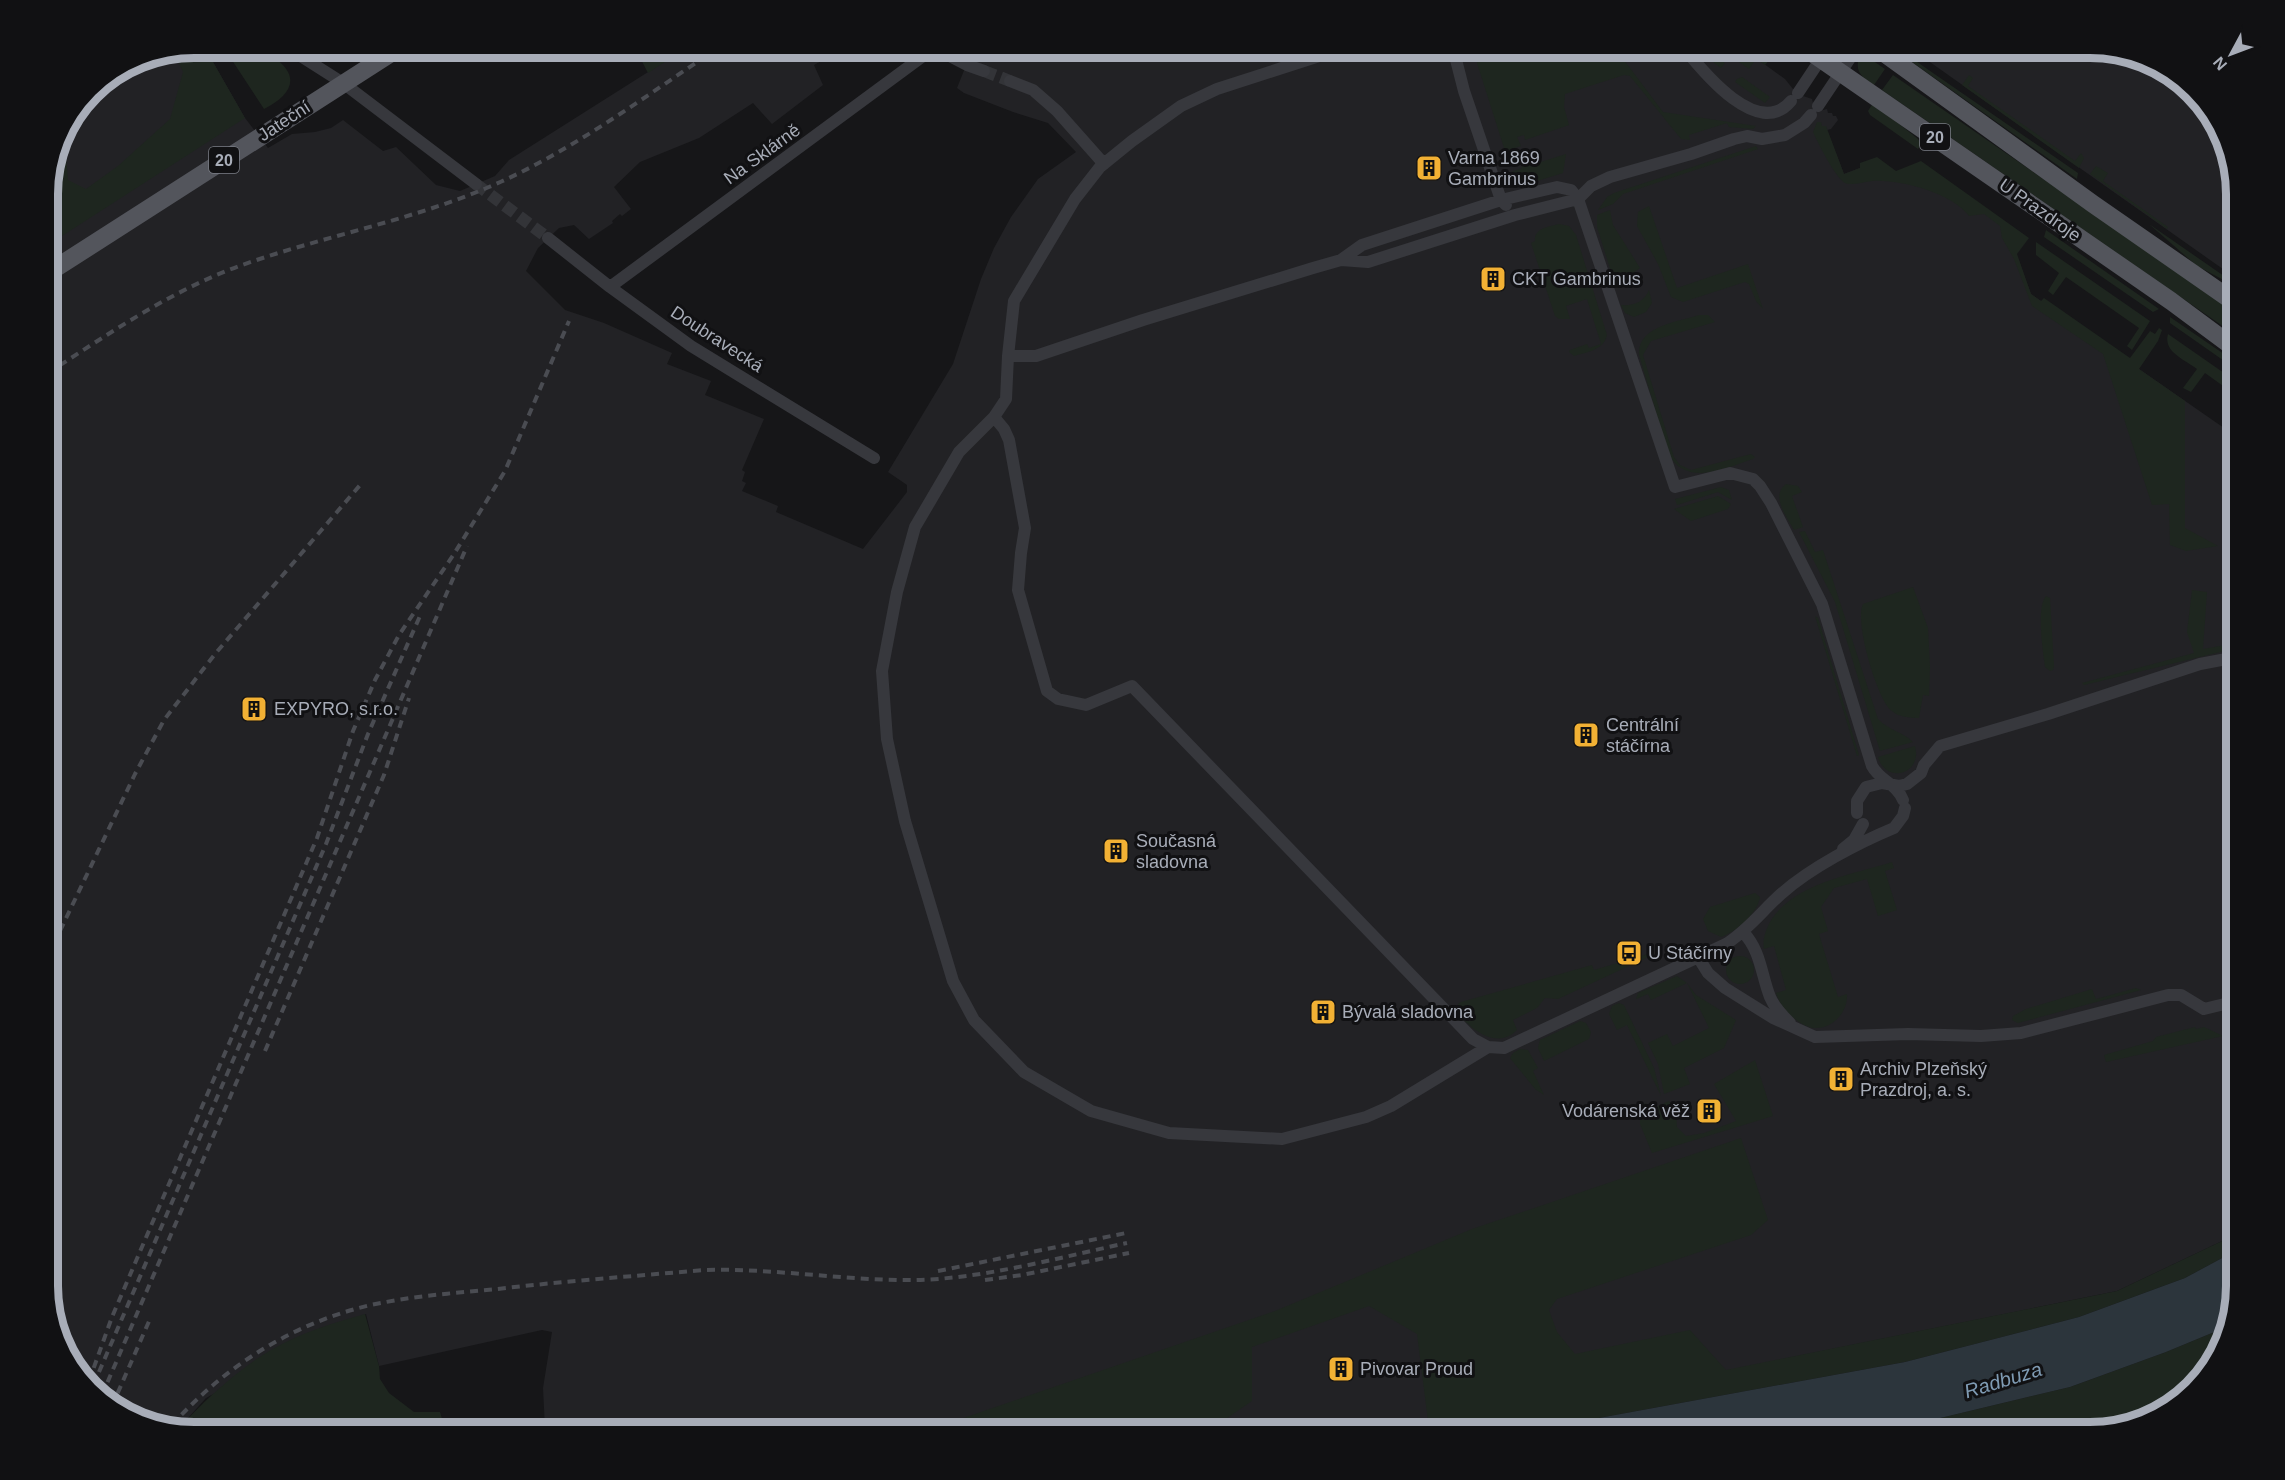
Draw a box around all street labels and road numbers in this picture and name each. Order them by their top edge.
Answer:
street label: Jateční [254,97,314,145]
street label: Na Sklárně [720,120,804,188]
road number: 20 [1920,124,1950,150]
road number: 20 [209,147,239,173]
street label: U Prazdroje [1995,175,2085,245]
street label: Doubravecká [667,302,768,377]

